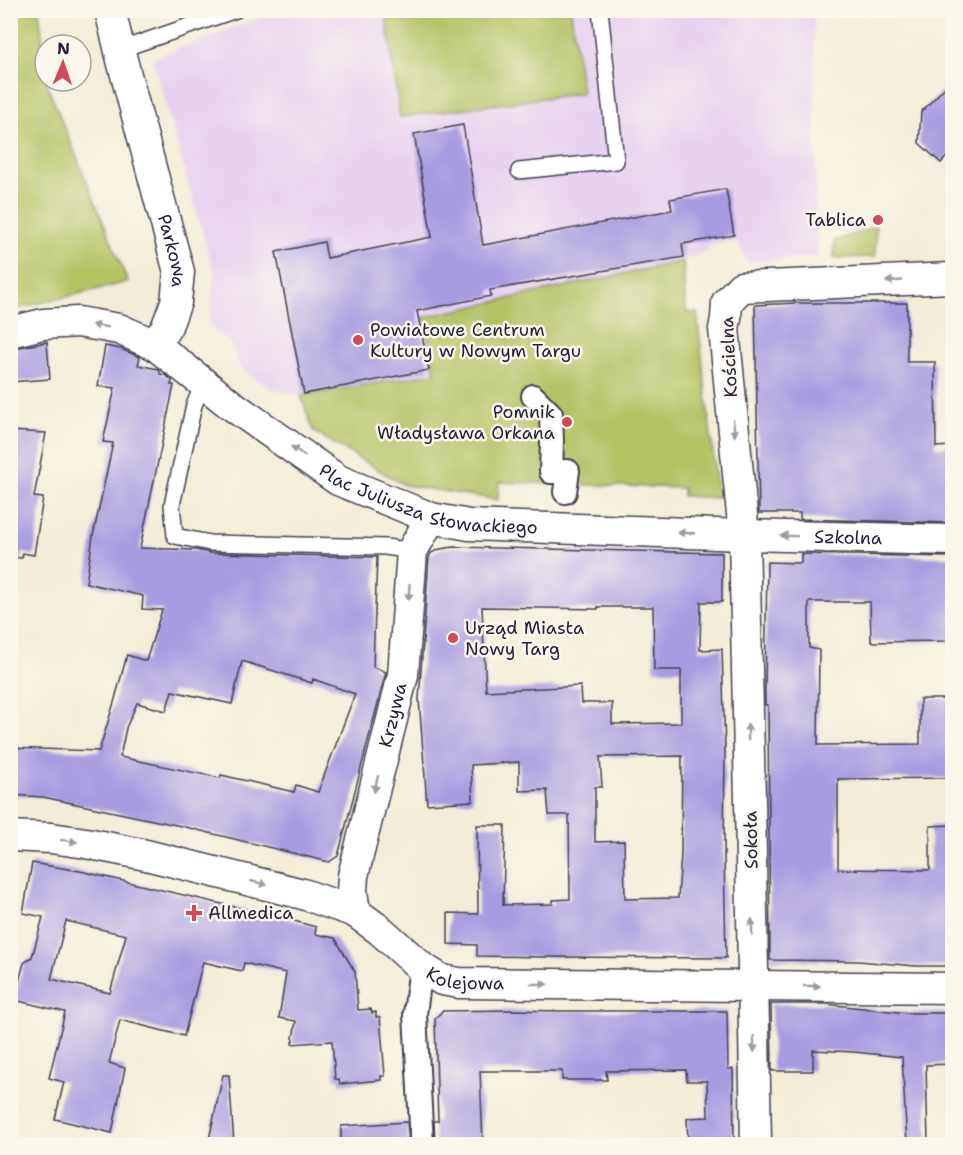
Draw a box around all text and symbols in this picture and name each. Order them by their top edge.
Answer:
north arrow [33,33,93,93]
text: N [57,38,70,59]
place label: Tablica [805,208,866,232]
street label: Parkowa [152,211,192,289]
marker: Tablica [871,213,885,227]
one-way arrow [885,276,904,286]
street label: Kościelna [715,316,743,398]
place label: Powiatowe Centrum Kultury w Nowym Targu [370,318,581,363]
one-way arrow [91,321,110,330]
marker: Powiatowe Centrum Kultury w Nowym Targu [351,333,365,347]
place label: Pomnik Władysława Orkana [377,400,555,445]
marker: Pomnik Władysława Orkana [560,415,574,429]
one-way arrow [729,418,739,437]
one-way arrow [290,446,306,457]
street label: Plac Juliusza Słowackiego [314,458,538,539]
street label: Szkolna [814,525,882,550]
one-way arrow [676,528,695,537]
one-way arrow [780,531,799,540]
one-way arrow [404,583,413,602]
place label: Urząd Miasta Nowy Targ [465,616,584,661]
marker: Urząd Miasta Nowy Targ [446,631,460,645]
street label: Krzywa [373,680,413,750]
one-way arrow [744,723,753,742]
one-way arrow [371,774,381,793]
street label: Sokoła [738,811,764,869]
one-way arrow [59,836,78,845]
one-way arrow [250,878,268,888]
place label: Allmedica [208,901,293,925]
marker: Allmedica [185,904,203,922]
one-way arrow [747,917,757,936]
street label: Kolejowa [422,961,504,995]
one-way arrow [529,979,548,989]
one-way arrow [802,981,821,991]
one-way arrow [749,1034,759,1053]

